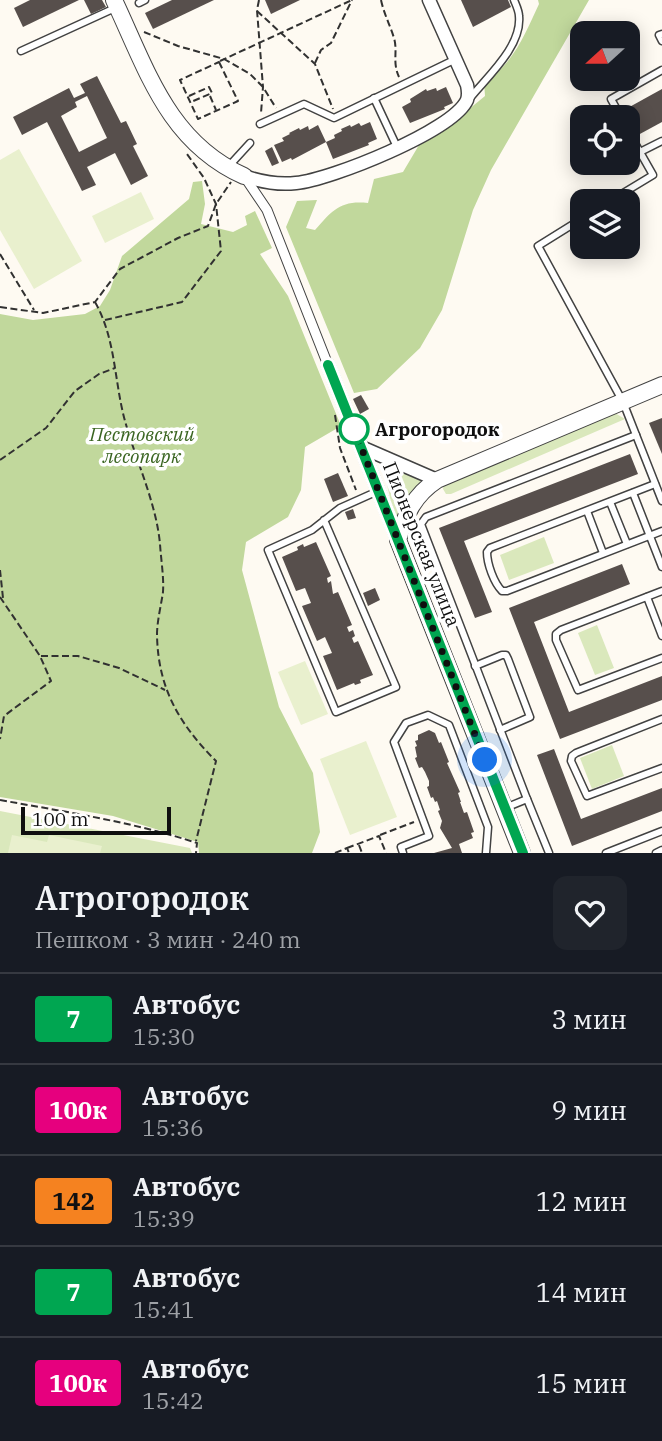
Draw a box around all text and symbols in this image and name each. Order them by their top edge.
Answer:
north arrow [570,21,640,91]
map controls [570,21,640,259]
button: locate [570,105,640,175]
button: layers [570,189,640,259]
marker: Агрогородок [339,414,369,444]
place label: Агрогородок [375,417,500,441]
park label: Пестовский лесопарк [89,422,195,468]
street label: Пионерская улица [378,458,466,630]
your location [467,742,502,777]
scale bar [21,804,172,836]
text: 100 m [32,807,89,831]
text: Агрогородок [35,876,249,919]
button: heart [553,876,627,950]
text: Пешком · 3 мин · 240 m [35,924,301,954]
text: Автобус [133,987,240,1021]
text: 3 мин [551,1002,627,1036]
text: 7 [66,1003,81,1035]
text: 15:30 [133,1021,195,1051]
text: Автобус [142,1078,249,1112]
text: 9 мин [551,1093,627,1127]
text: 100к [49,1094,107,1126]
text: 15:36 [142,1112,204,1142]
text: Автобус [133,1169,240,1203]
text: 12 мин [536,1184,627,1218]
text: 142 [52,1185,95,1217]
text: 15:39 [133,1203,195,1233]
text: Автобус [133,1260,240,1294]
text: 14 мин [536,1275,627,1309]
text: 7 [66,1276,81,1308]
text: 15:41 [133,1294,195,1324]
text: Автобус [142,1351,249,1385]
text: 15 мин [536,1366,627,1400]
text: 100к [49,1367,107,1399]
text: 15:42 [142,1385,204,1415]

